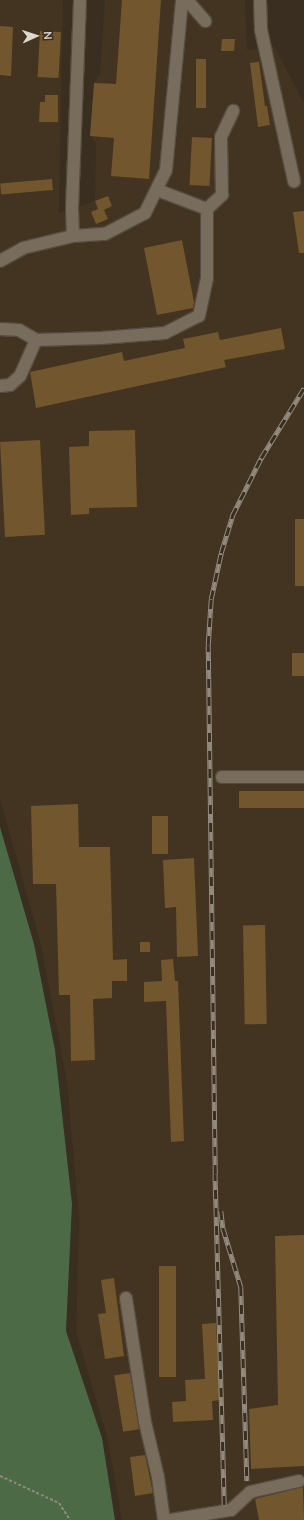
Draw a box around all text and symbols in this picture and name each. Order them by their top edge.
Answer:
north arrow [16,16,56,56]
text: N [41,31,55,40]

